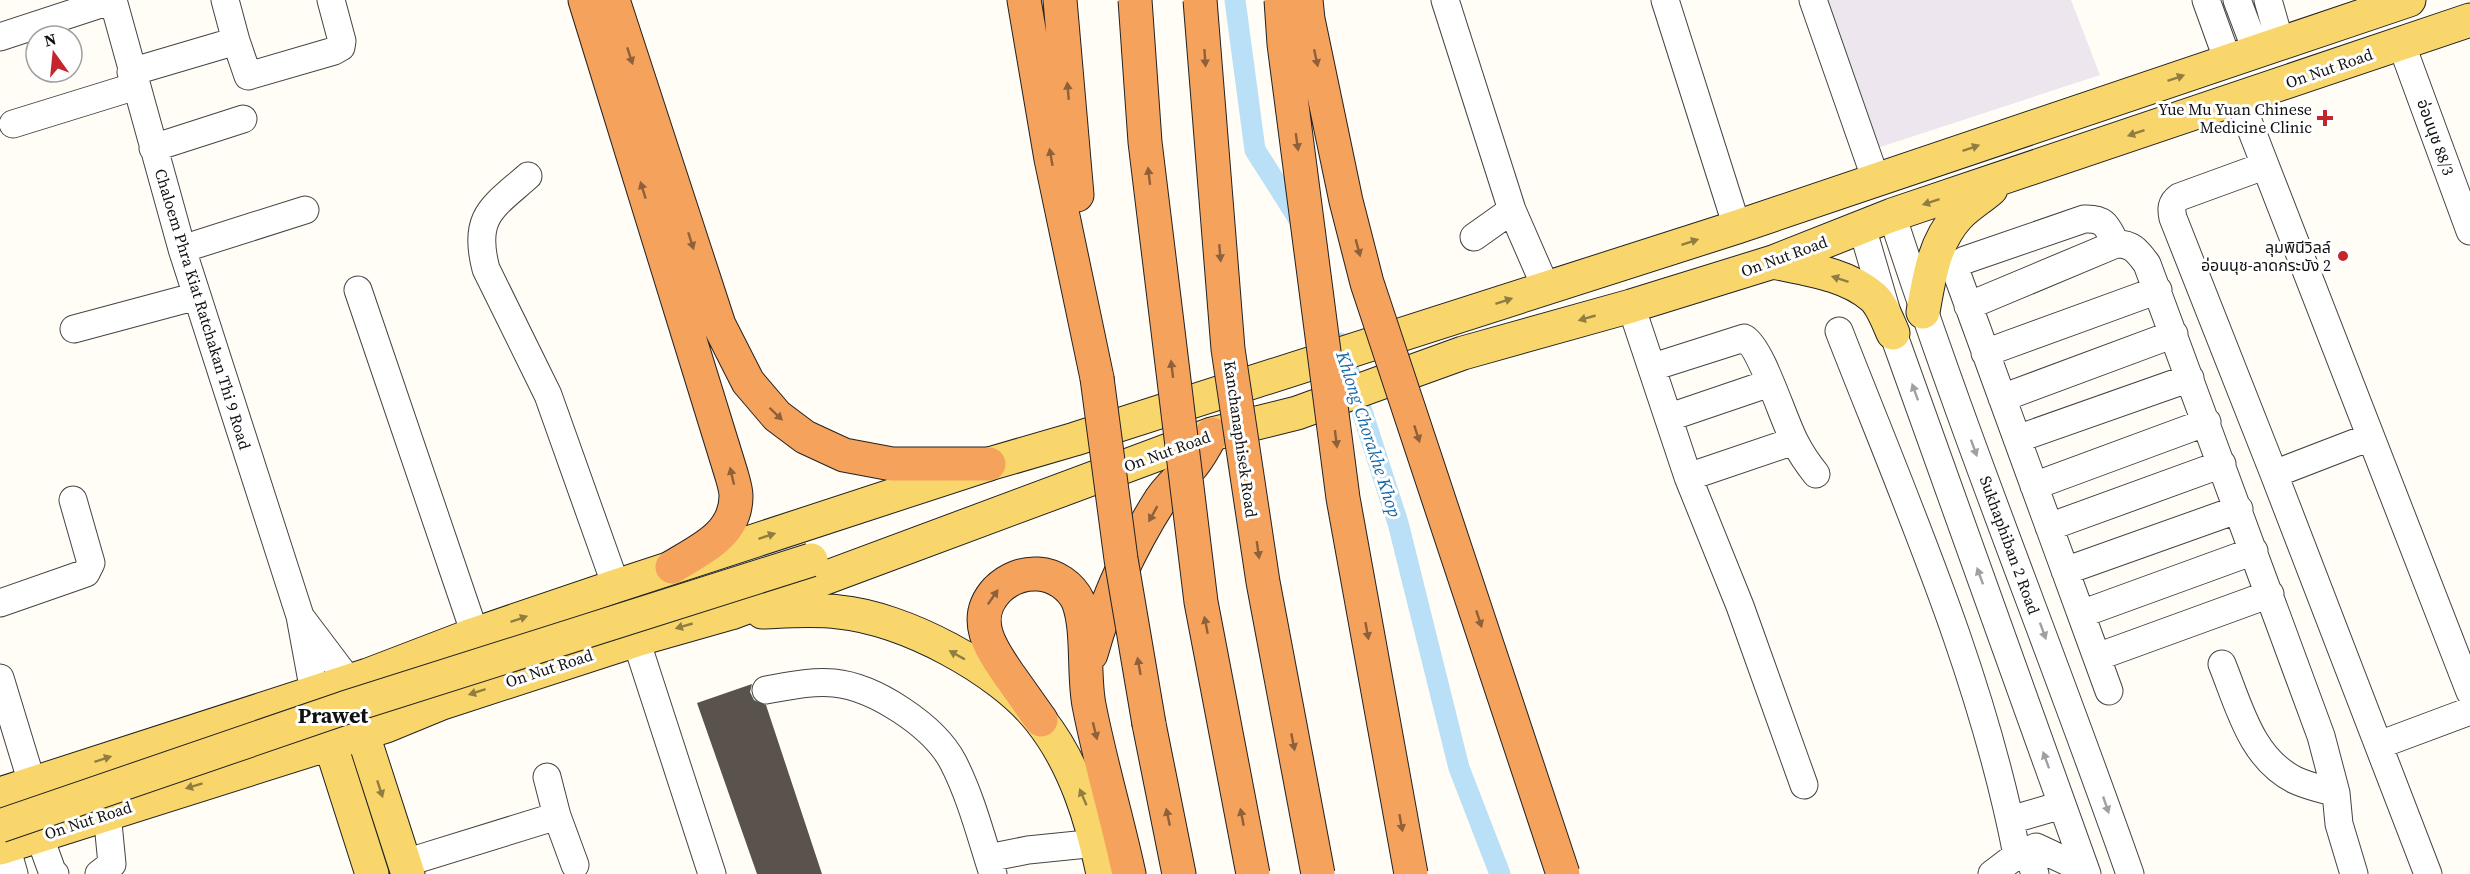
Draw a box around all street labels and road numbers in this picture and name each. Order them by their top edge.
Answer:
street label: On Nut Road [2283,43,2375,93]
street label: อ่อนนุช 88/3 [2412,96,2460,178]
street label: Chaloem Phra Kiat Ratchakan Thi 9 Road [150,166,256,452]
street label: On Nut Road [1738,230,1830,282]
street label: Kanchanaphisek Road [1219,359,1263,519]
street label: On Nut Road [1121,425,1213,477]
street label: Sukhaphiban 2 Road [1975,473,2045,617]
street label: On Nut Road [502,644,596,692]
street label: On Nut Road [41,796,135,844]

